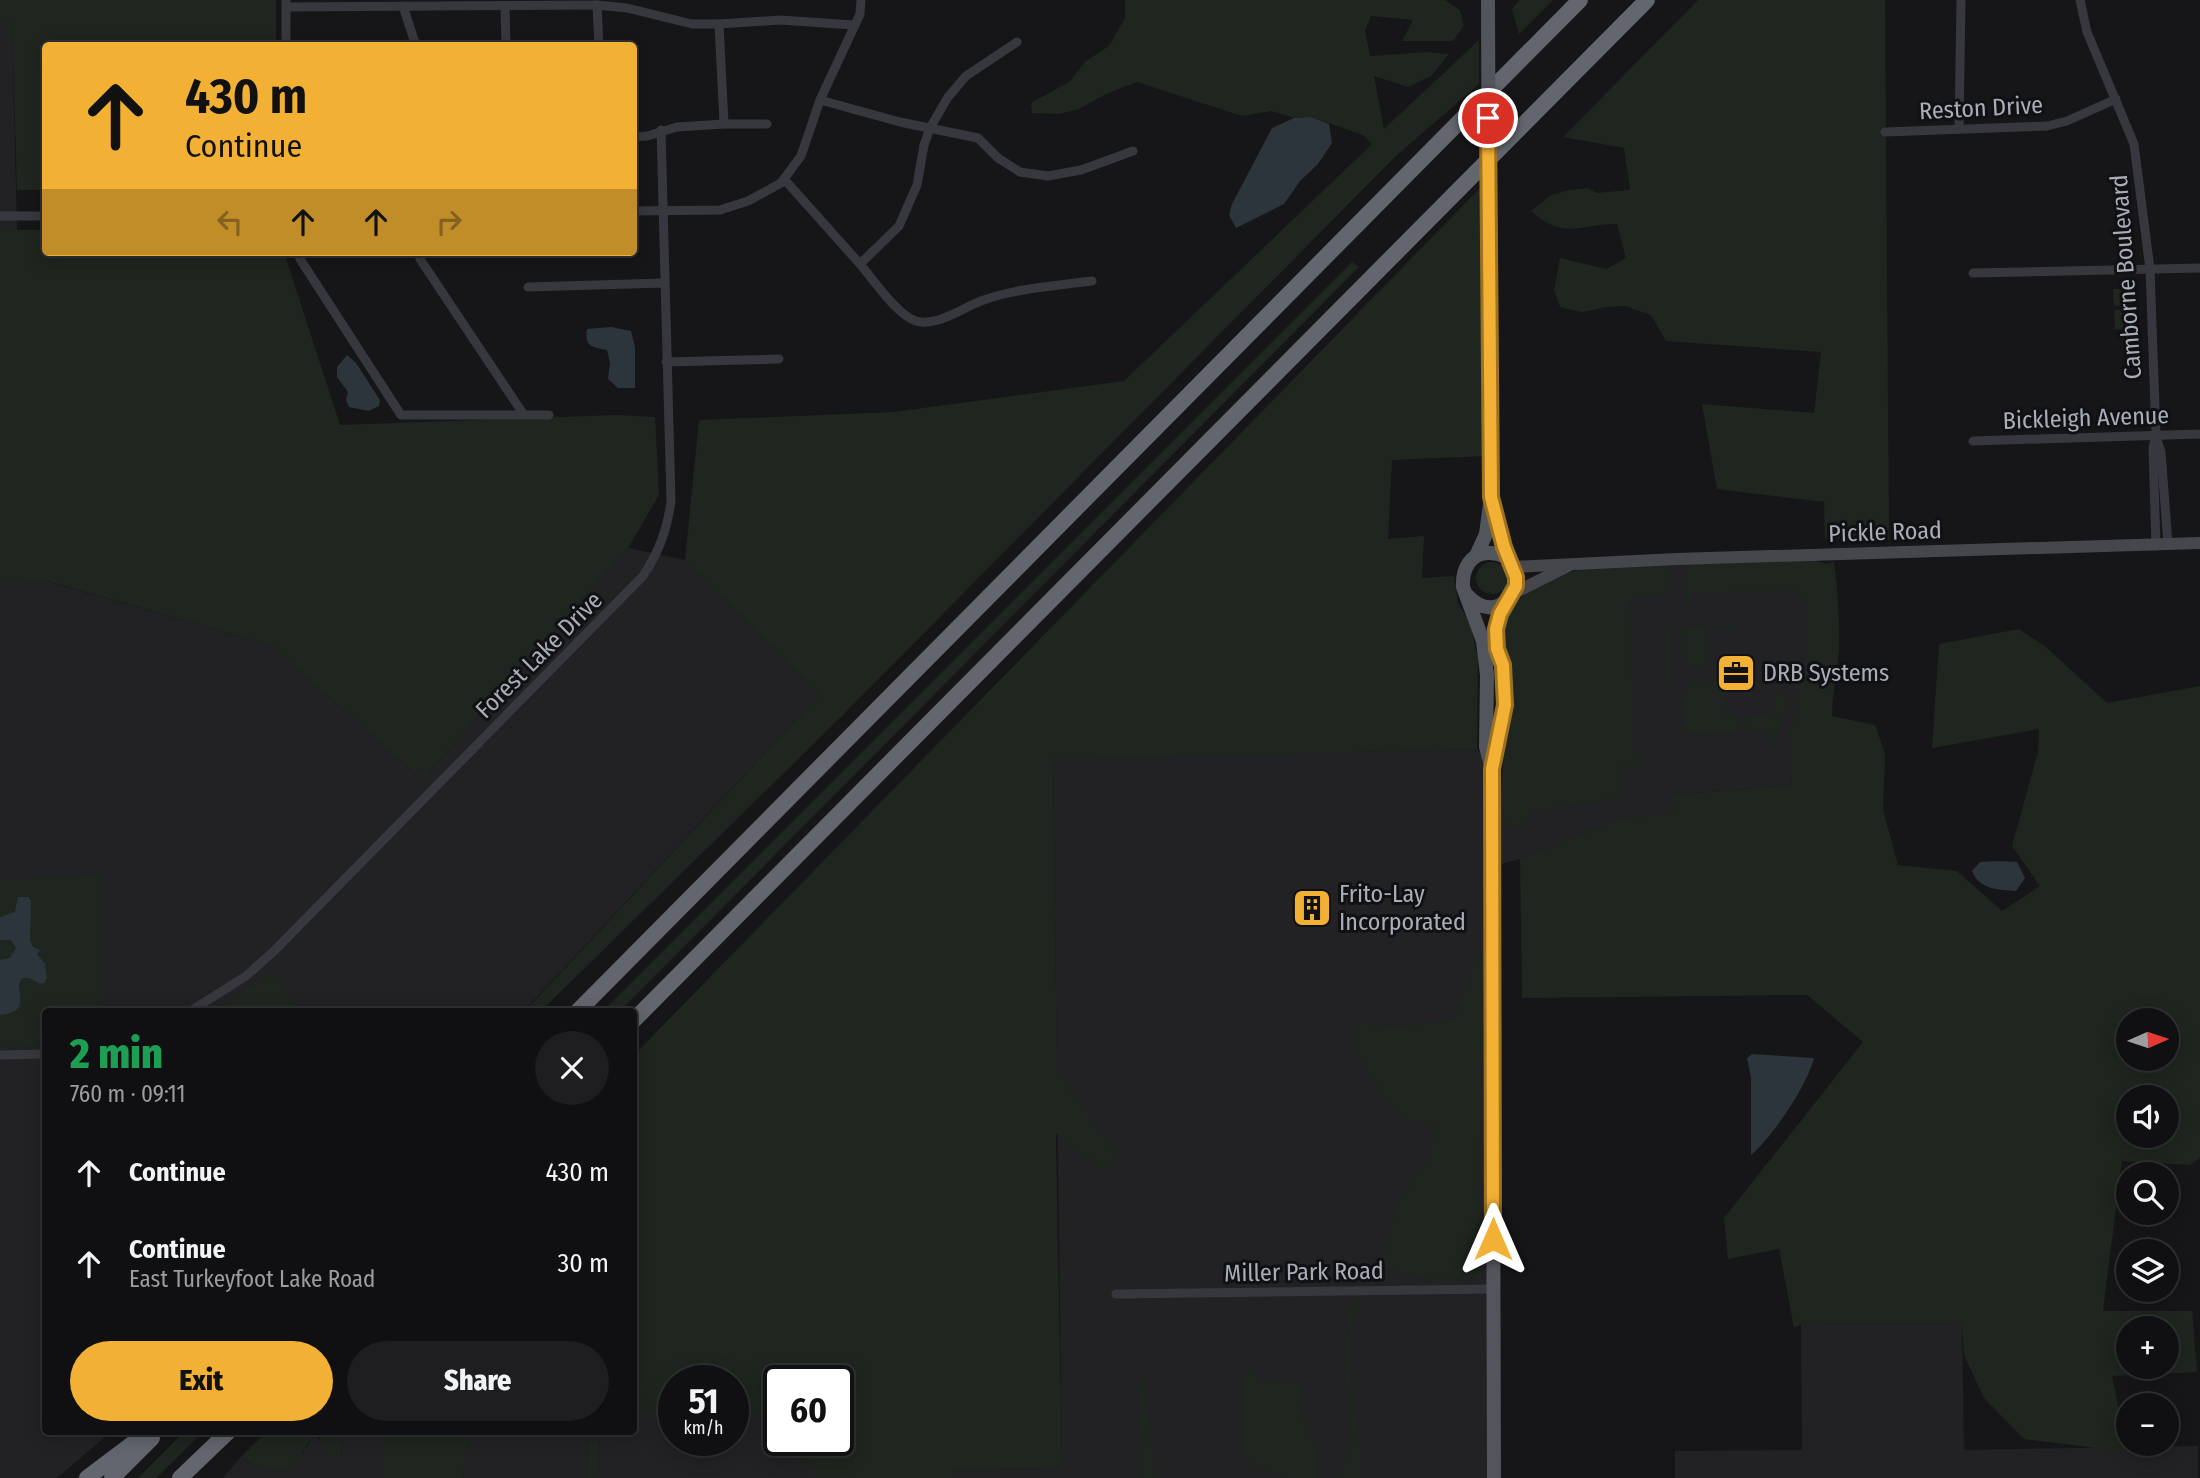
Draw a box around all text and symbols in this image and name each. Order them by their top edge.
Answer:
text: 430 m [185,67,307,126]
icon: ahead [70,70,161,161]
pin [1458,88,1518,148]
street label: Reston Drive [1918,91,2044,125]
icon: arrive [1469,99,1507,137]
text: Continue [185,127,302,165]
street label: Camborne Boulevard [2105,174,2147,380]
icon: left [211,203,249,241]
icon: ahead [284,203,322,241]
icon: ahead [357,203,395,241]
icon: right [430,203,468,241]
street label: Bickleigh Avenue [2002,401,2170,435]
street label: Pickle Road [1828,516,1942,548]
street label: Forest Lake Drive [470,586,608,724]
office icon: DRB Systems [1715,652,1757,694]
place label: DRB Systems [1763,659,1889,687]
place label: Frito-Lay Incorporated [1339,880,1466,936]
building icon: Frito-Lay Incorporated [1291,887,1333,929]
north arrow [2116,1008,2179,1071]
map controls [2116,1008,2179,1456]
text: 2 min [70,1029,163,1079]
button: close [535,1031,609,1105]
text: 760 m · 09:11 [70,1080,185,1108]
button: sound [2116,1085,2179,1148]
icon: ahead [70,1154,108,1192]
text: Continue [129,1157,226,1188]
text: 430 m [545,1157,609,1188]
button: search [2116,1162,2179,1225]
position arrow [1456,1202,1530,1276]
text: Continue [129,1234,226,1265]
button: layers [2116,1239,2179,1302]
icon: ahead [70,1245,108,1283]
text: 30 m [558,1248,609,1279]
street label: Miller Park Road [1224,1257,1384,1287]
text: East Turkeyfoot Lake Road [129,1265,375,1293]
button: + [2116,1316,2179,1379]
button: Exit [70,1341,333,1421]
button: Share [347,1341,609,1421]
speed limit sign: 60 [763,1365,854,1456]
text: 51 [688,1380,719,1422]
button: − [2116,1393,2179,1456]
text: km/h [683,1417,724,1439]

